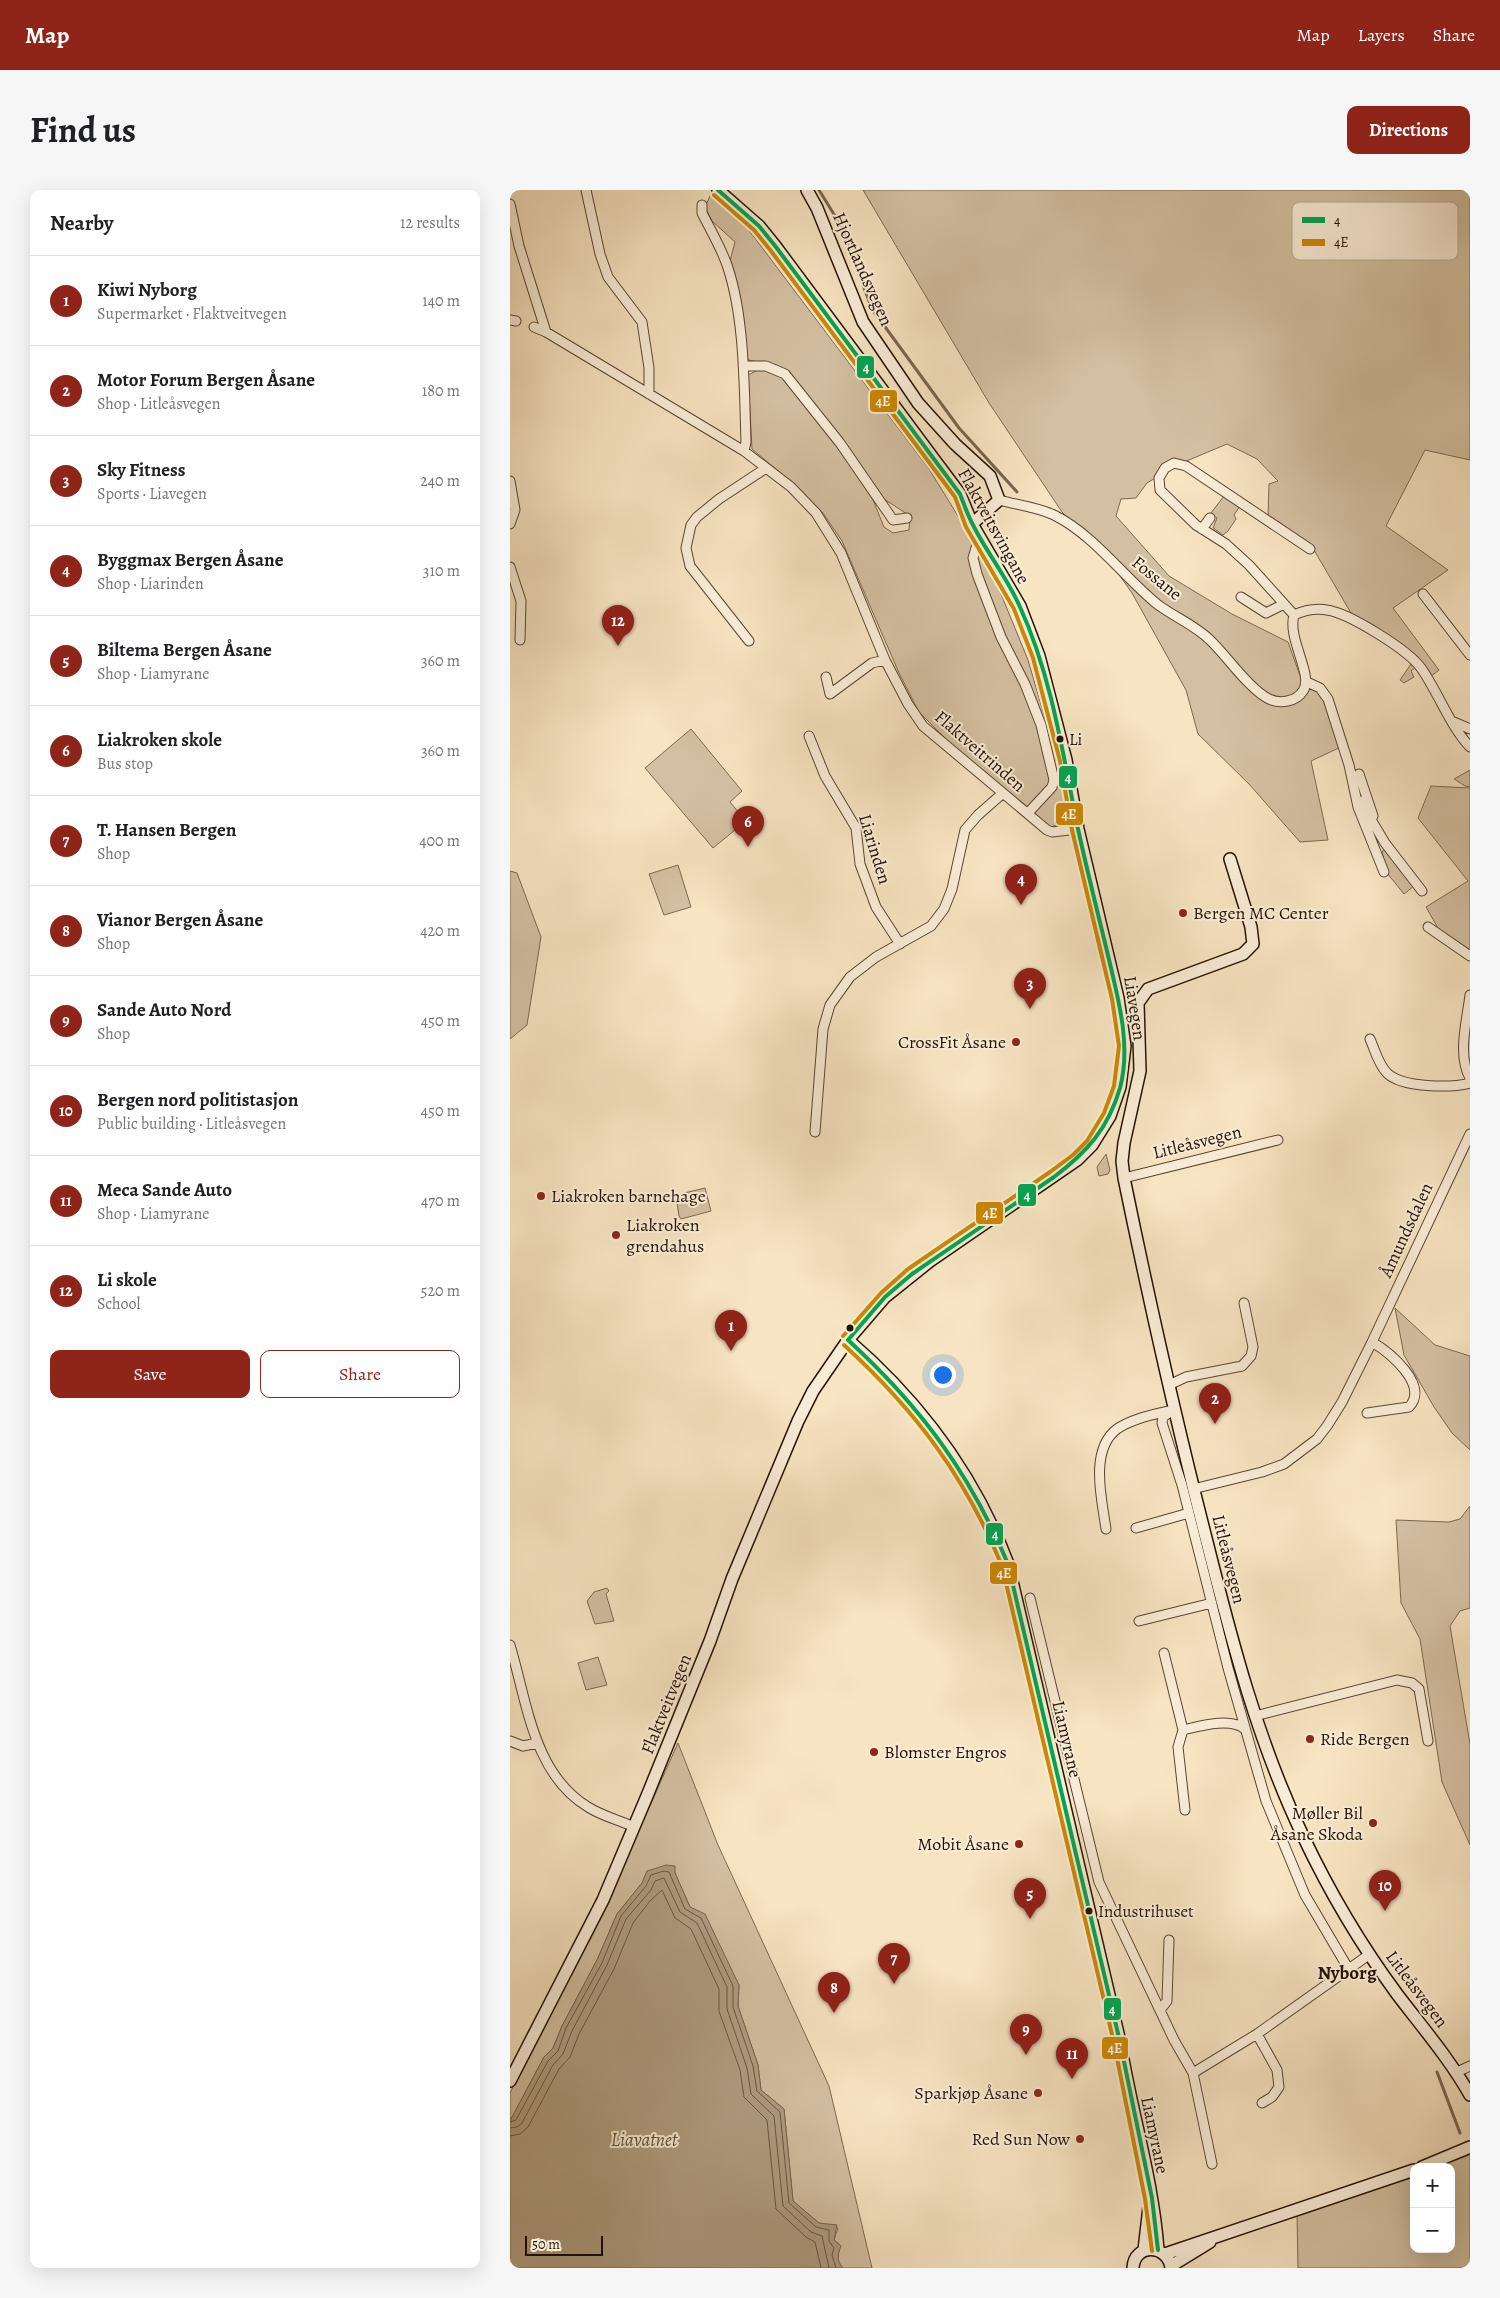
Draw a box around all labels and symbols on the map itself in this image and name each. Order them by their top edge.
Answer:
legend [1292,202,1458,260]
street label: Hjortlandsvegen [827,208,899,330]
text: 4 [1334,211,1340,230]
text: 4E [1334,233,1349,252]
line badge: 4 [856,355,875,379]
text: 4 [863,358,870,377]
line badge: 4E [869,389,898,413]
text: 4E [876,392,890,411]
street label: Flaktveitsvingane [952,464,1036,588]
street label: Fossane [1127,550,1187,606]
pin: 12 [602,605,634,646]
street label: Flaktveitrinden [929,705,1031,797]
place label: Li [1069,728,1083,751]
marker: Li [1055,734,1065,744]
line badge: 4 [1058,765,1078,789]
text: 4 [1065,768,1072,787]
line badge: 4E [1055,802,1084,826]
text: 4E [1062,805,1076,824]
pin: 6 [732,806,764,847]
street label: Liarinden [853,811,897,887]
pin: 4 [1005,864,1037,905]
place label: Bergen MC Center [1193,901,1329,925]
marker: Bergen MC Center [1177,907,1189,919]
pin: 3 [1014,968,1046,1009]
street label: Liavegen [1118,974,1152,1042]
place label: CrossFit Åsane [898,1030,1006,1054]
marker: CrossFit Åsane [1010,1036,1022,1048]
street label: Litleåsvegen [1150,1119,1244,1165]
street label: Åmundsdalen [1373,1179,1438,1282]
line badge: 4 [1017,1183,1037,1207]
place label: Liakroken barnehage [551,1184,706,1208]
text: 4 [1024,1186,1031,1205]
marker: Liakroken barnehage [535,1190,547,1202]
line badge: 4E [975,1201,1004,1225]
text: 4E [983,1204,997,1223]
place label: Liakroken grendahus [626,1213,704,1258]
marker: Liakroken grendahus [610,1229,622,1241]
pin: 1 [715,1310,747,1351]
unlabelled marker [845,1323,855,1333]
your location [930,1362,956,1388]
pin: 2 [1199,1383,1231,1424]
street label: Litleåsvegen [1206,1512,1252,1606]
line badge: 4 [985,1522,1004,1546]
text: 4 [992,1525,999,1544]
line badge: 4E [989,1561,1018,1585]
text: 4E [997,1564,1011,1583]
street label: Flaktveitvegen [635,1650,697,1758]
street label: Liamyrane [1047,1698,1087,1780]
place label: Ride Bergen [1320,1727,1410,1751]
marker: Ride Bergen [1304,1733,1316,1745]
place label: Blomster Engros [884,1740,1007,1764]
marker: Blomster Engros [868,1746,880,1758]
place label: Møller Bil Åsane Skoda [1269,1801,1364,1846]
marker: Møller Bil Åsane Skoda [1367,1817,1379,1829]
place label: Mobit Åsane [917,1832,1009,1856]
marker: Mobit Åsane [1013,1838,1025,1850]
pin: 10 [1369,1870,1401,1911]
pin: 5 [1014,1878,1046,1919]
place label: Industrihuset [1098,1900,1194,1923]
marker: Industrihuset [1084,1906,1094,1916]
pin: 7 [878,1943,910,1984]
street label: Litleåsvegen [1380,1946,1454,2033]
district label: Nyborg [1317,1960,1377,1986]
pin: 8 [818,1972,850,2013]
line badge: 4 [1103,1997,1122,2021]
text: 4 [1109,2000,1116,2019]
pin: 9 [1010,2014,1042,2055]
line badge: 4E [1101,2036,1129,2060]
pin: 11 [1056,2038,1088,2079]
text: 4E [1108,2039,1122,2058]
place label: Sparkjøp Åsane [914,2081,1028,2105]
marker: Sparkjøp Åsane [1032,2087,1044,2099]
street label: Liamyrane [1135,2094,1175,2176]
water label: Liavatnet [611,2127,679,2153]
place label: Red Sun Now [972,2127,1070,2151]
marker: Red Sun Now [1074,2133,1086,2145]
scale bar [525,2233,602,2256]

